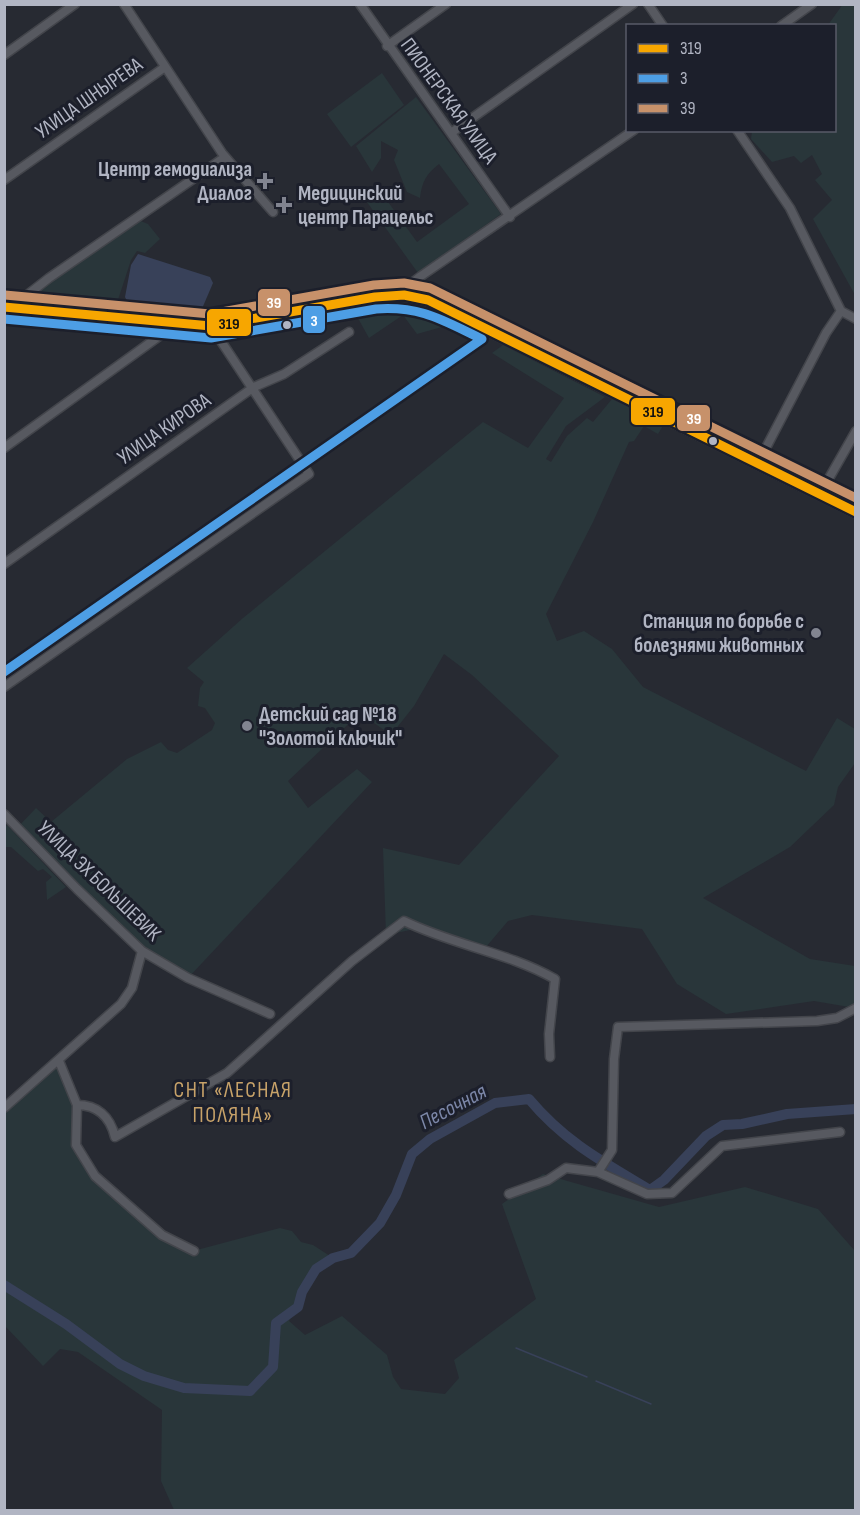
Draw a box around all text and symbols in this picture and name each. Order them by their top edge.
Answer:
legend [626,24,836,132]
street label: ПИОНЕРСКАЯ УЛИЦА [395,33,503,169]
text: 319 [680,38,702,59]
street label: УЛИЦА ШНЫРЕВА [31,51,148,144]
text: 3 [680,68,688,89]
text: 39 [680,98,696,119]
place label: Центр гемодиализа Диалог [98,157,252,206]
marker: Центр гемодиализа Диалог [256,172,274,190]
place label: Медицинский центр Парацельс [298,181,434,230]
marker: Медицинский центр Парацельс [275,196,293,214]
line badge: 39 [257,288,291,317]
text: 39 [267,294,281,313]
line badge: 3 [302,305,326,334]
line badge: 319 [206,308,252,337]
text: 3 [310,312,318,331]
text: 319 [218,315,240,334]
unlabelled marker [281,319,293,331]
street label: УЛИЦА КИРОВА [113,387,216,470]
line badge: 319 [630,397,676,426]
text: 319 [642,403,664,422]
line badge: 39 [676,404,711,432]
text: 39 [687,410,701,429]
unlabelled marker [707,435,719,447]
place label: Станция по борьбе с болезнями животных [634,609,804,658]
marker: Станция по борьбе с болезнями животных [809,626,823,640]
place label: Детский сад №18 "Золотой ключик" [259,702,402,751]
marker: Детский сад №18 "Золотой ключик" [240,719,254,733]
street label: УЛИЦА ЭХ БОЛЬШЕВИК [32,816,166,947]
district label: СНТ «ЛЕСНАЯ ПОЛЯНА» [174,1077,292,1129]
water label: Песочная [415,1078,492,1136]

